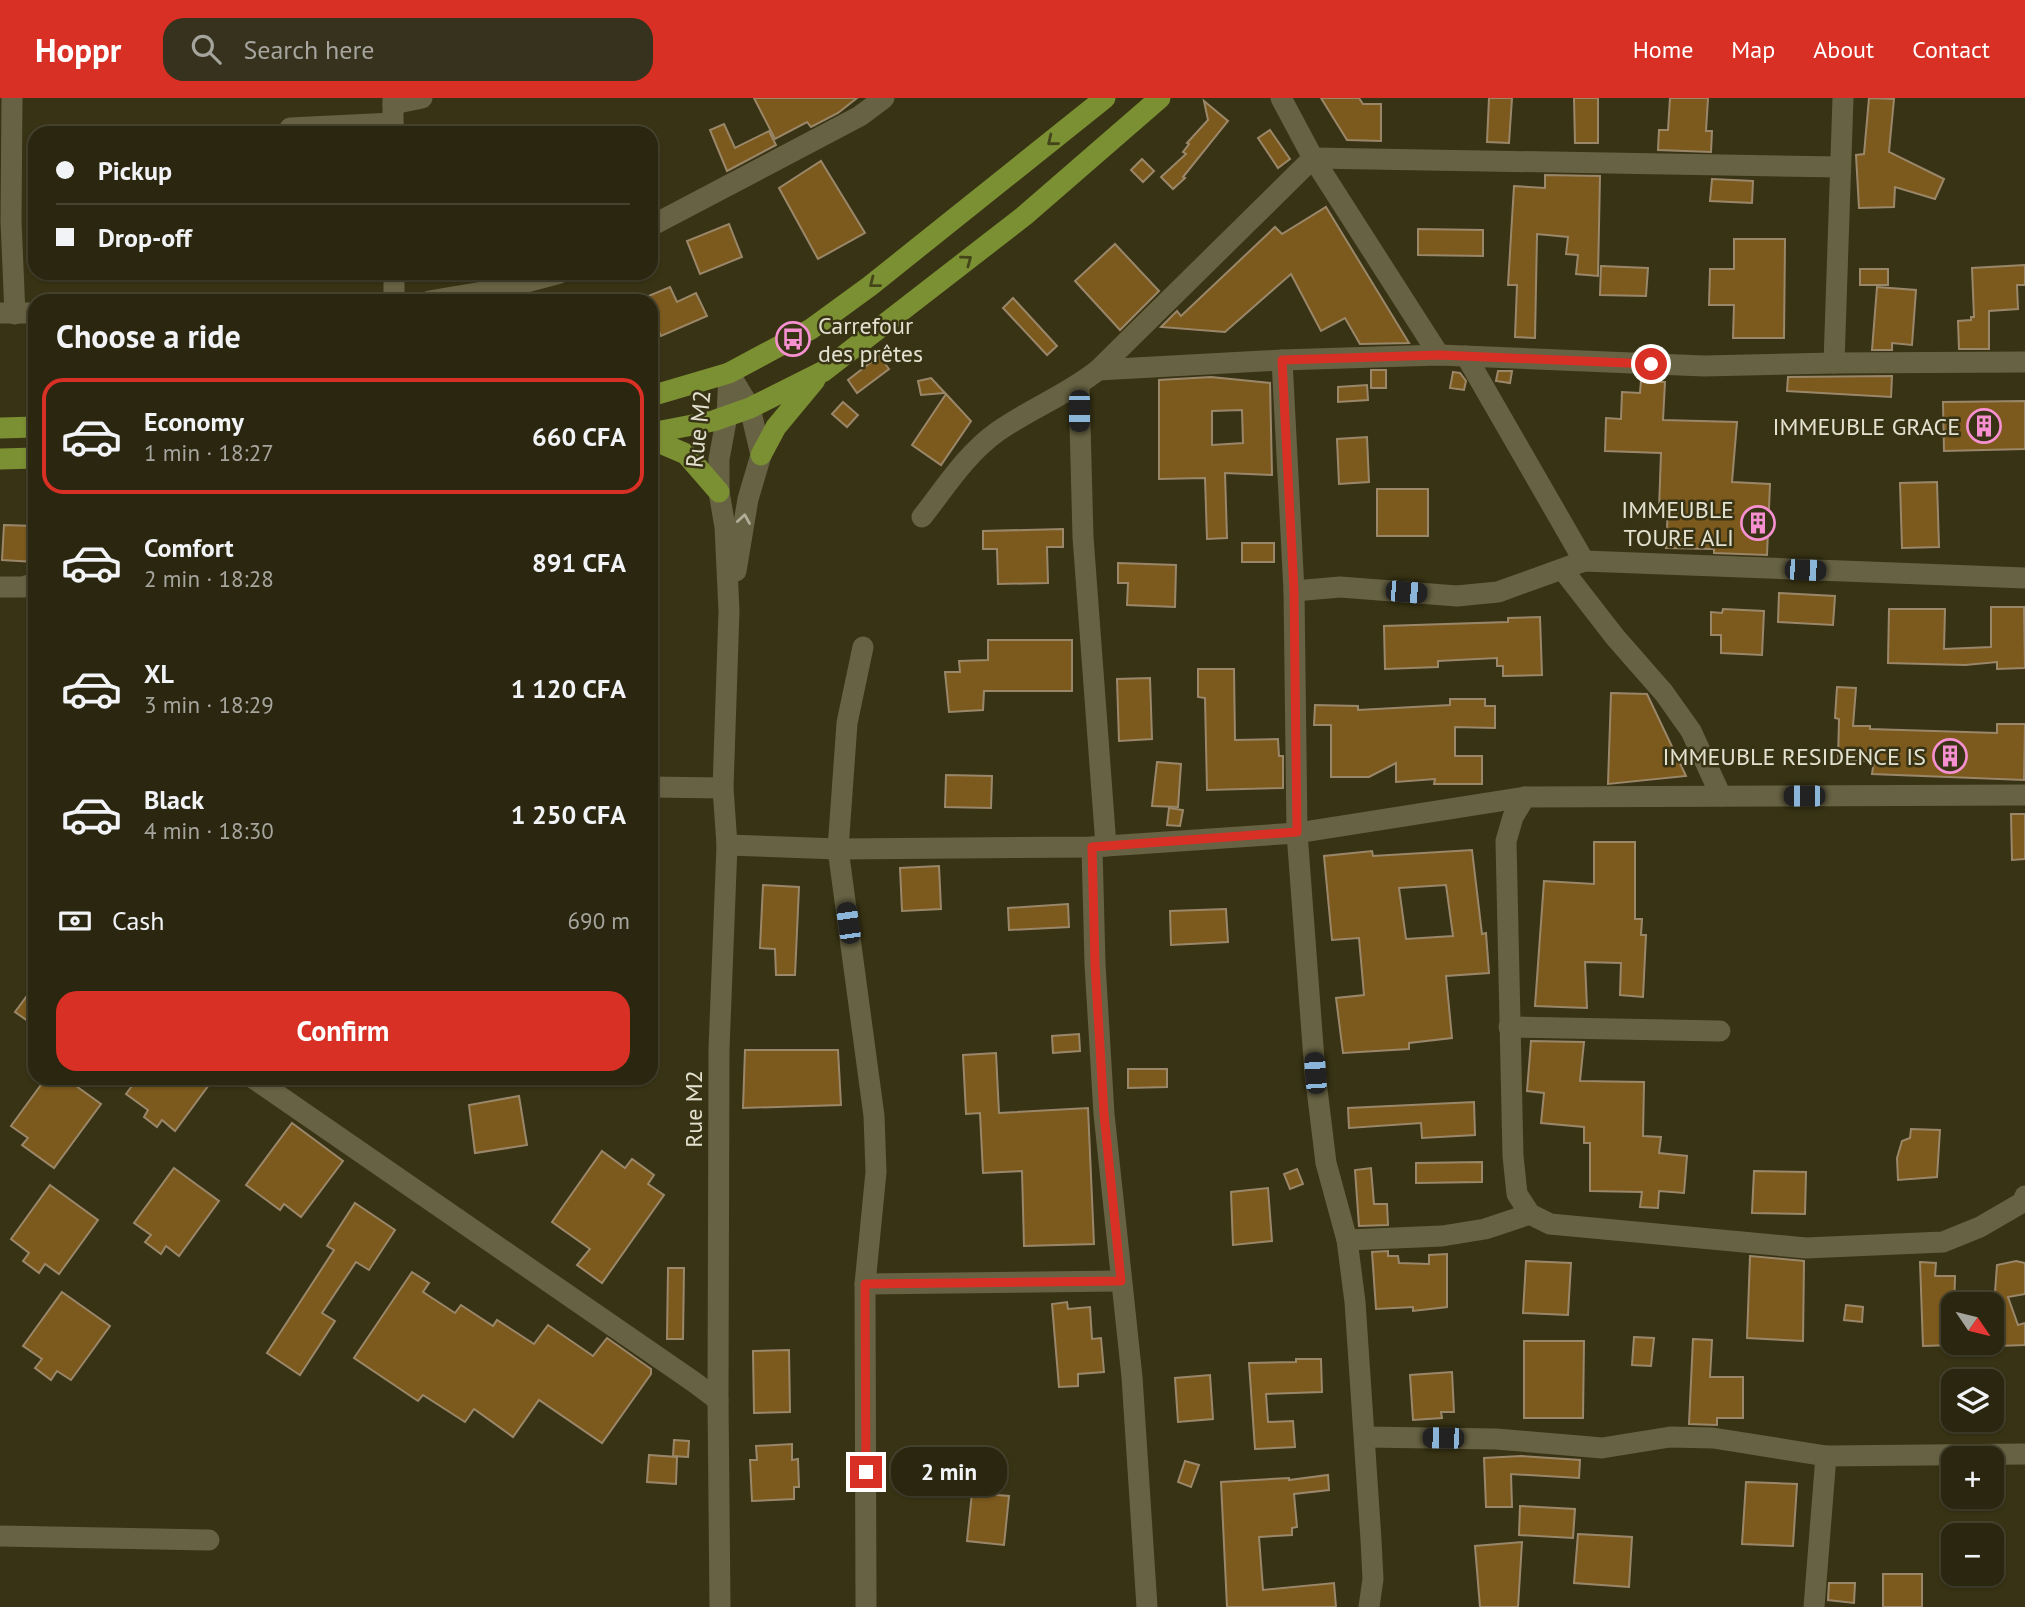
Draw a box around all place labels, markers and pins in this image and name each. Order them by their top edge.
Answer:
place label: Carrefour des prêtes [818,310,923,369]
bus stop icon: Carrefour des prêtes [774,320,812,358]
building icon: IMMEUBLE GRACE [1965,407,2003,445]
place label: IMMEUBLE GRACE [1772,411,1960,442]
place label: IMMEUBLE TOURE ALI [1621,494,1734,553]
building icon: IMMEUBLE TOURE ALI [1739,504,1777,542]
building icon: IMMEUBLE RESIDENCE IS [1931,737,1969,775]
place label: IMMEUBLE RESIDENCE IS [1663,741,1926,772]

